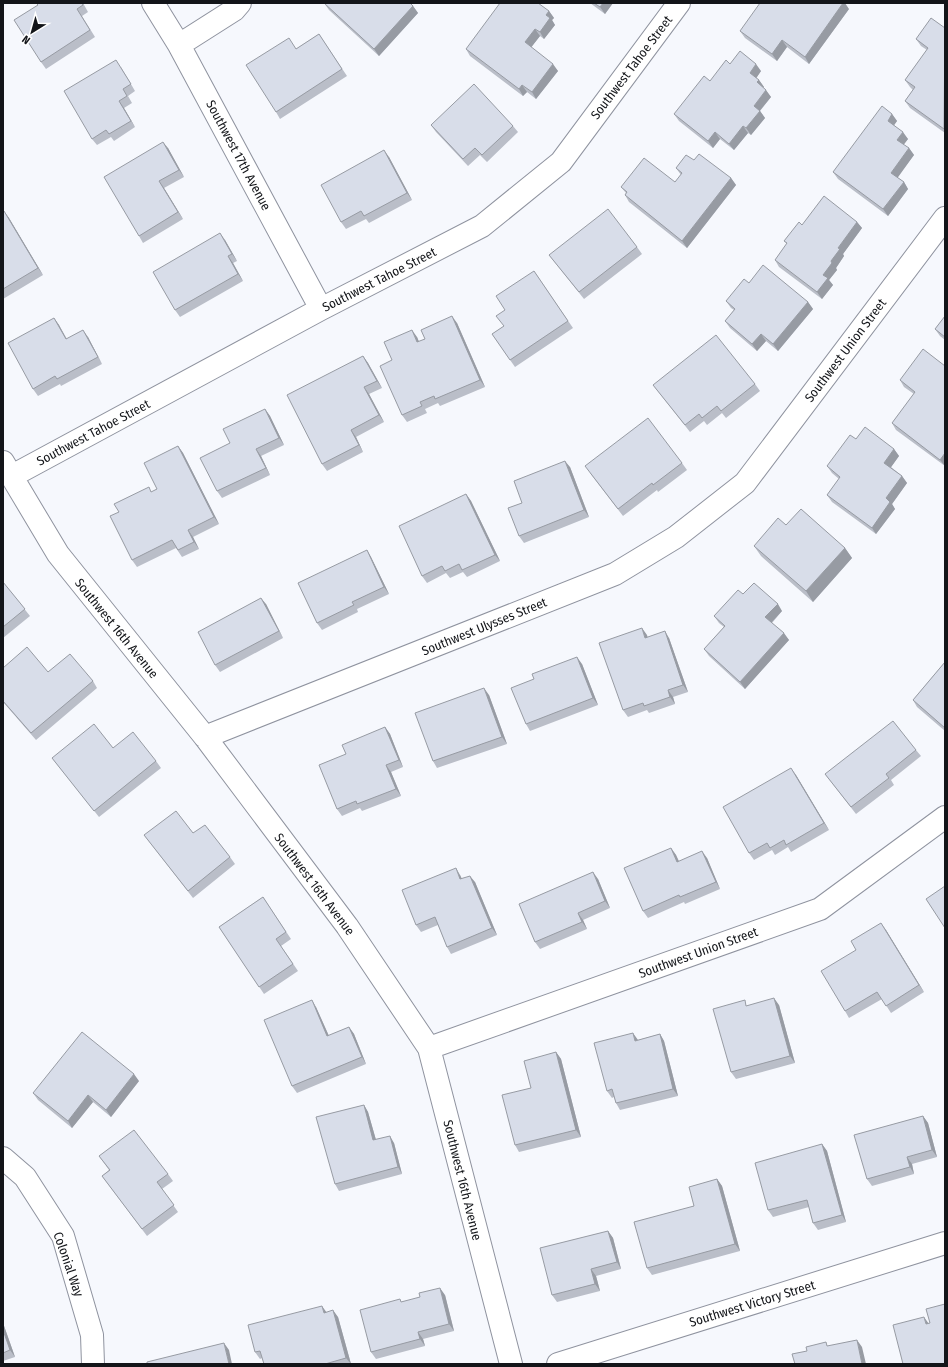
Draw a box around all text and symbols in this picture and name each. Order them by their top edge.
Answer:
north arrow [12,12,52,52]
street label: Southwest Tahoe Street [588,12,676,122]
text: N [20,32,33,47]
street label: Southwest 17th Avenue [203,98,274,213]
street label: Southwest Tahoe Street [320,244,439,315]
street label: Southwest Union Street [802,295,890,405]
street label: Southwest Tahoe Street [34,396,153,469]
street label: Southwest 16th Avenue [72,576,161,681]
street label: Southwest Ulysses Street [419,594,550,658]
street label: Southwest 16th Avenue [271,830,358,938]
street label: Southwest Union Street [637,924,760,981]
street label: Southwest 16th Avenue [440,1118,485,1242]
street label: Colonial Way [50,1230,87,1299]
street label: Southwest Victory Street [687,1277,818,1330]

